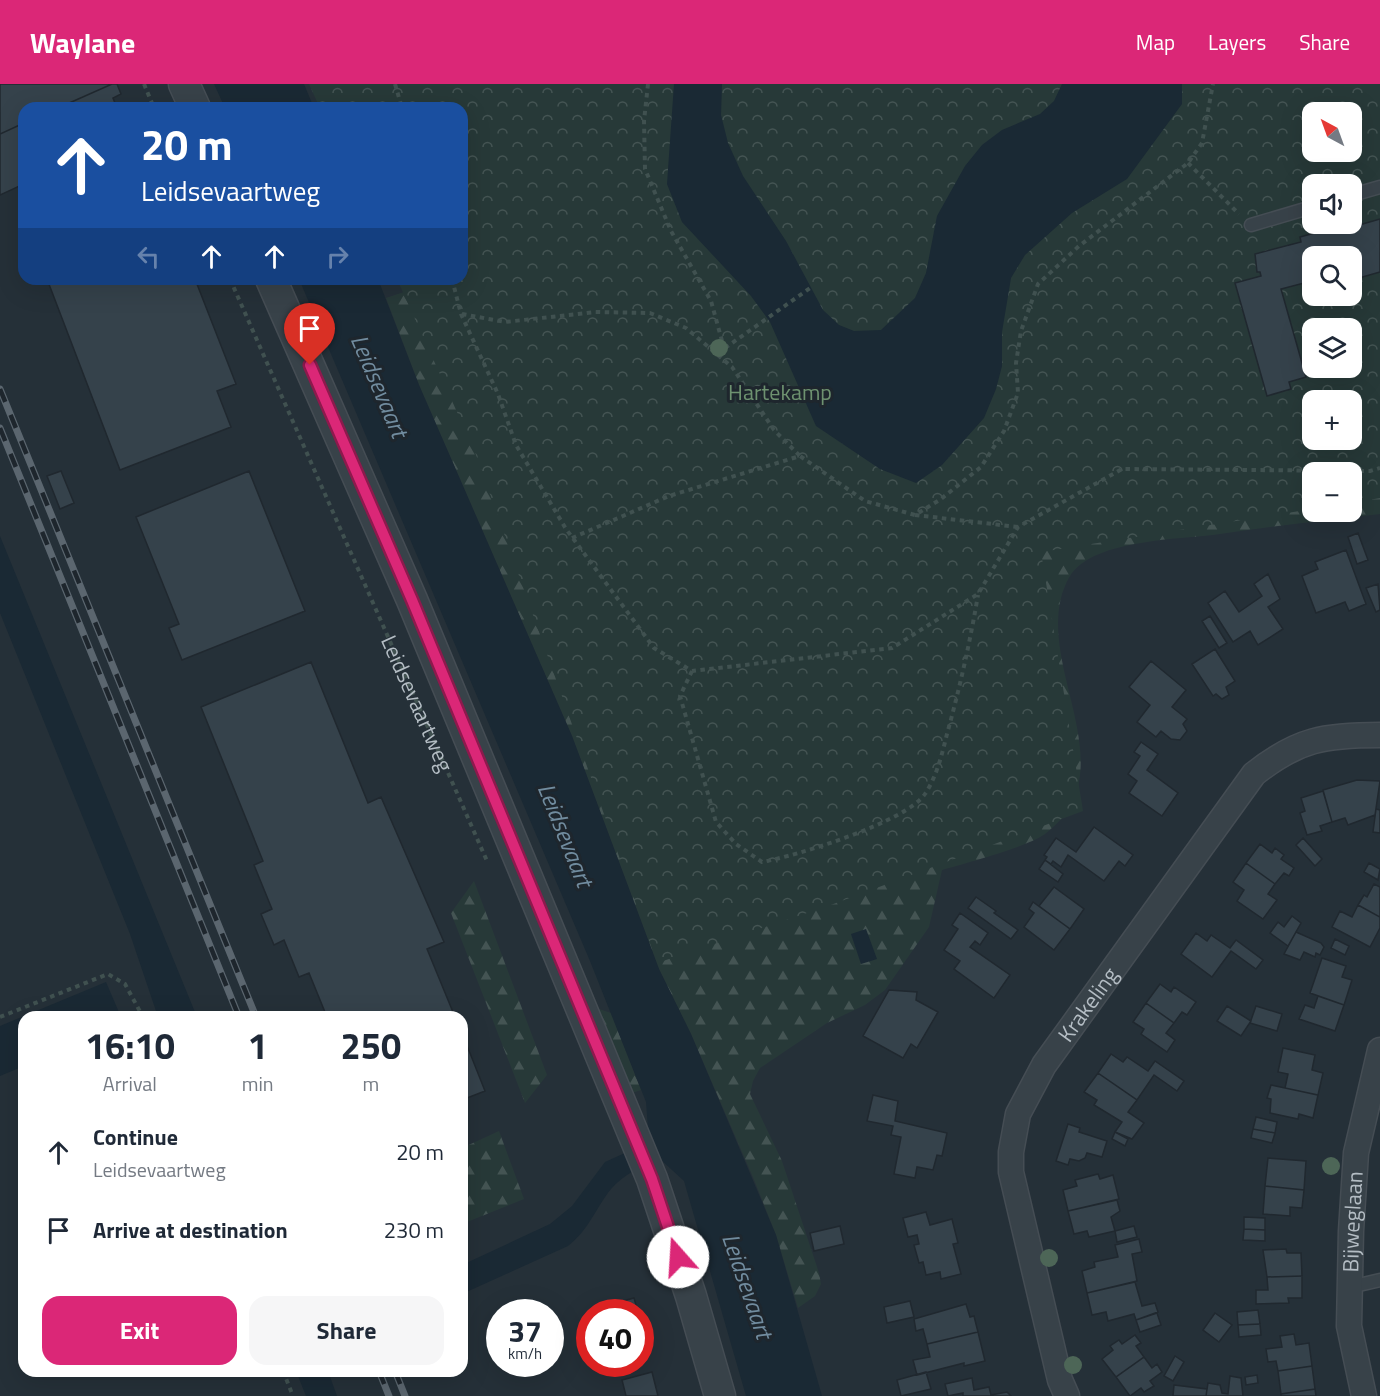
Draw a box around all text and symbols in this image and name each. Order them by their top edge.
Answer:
text: Waylane [30,21,135,64]
text: Map [1136,26,1175,58]
text: Layers [1208,26,1266,58]
text: Share [1299,26,1350,58]
north arrow [1302,102,1362,162]
map controls [1302,102,1362,522]
text: 20 m [141,112,233,176]
icon: ahead [42,126,120,204]
text: Leidsevaartweg [141,170,320,211]
button: sound [1302,174,1362,234]
icon: left [132,240,165,273]
icon: ahead [195,240,228,273]
icon: ahead [258,240,291,273]
icon: right [321,240,354,273]
button: search [1302,246,1362,306]
pin [284,303,335,365]
icon: arrive [293,312,326,345]
button: layers [1302,318,1362,378]
water label: Leidsevaart [342,328,419,446]
park label: Hartekamp [728,375,832,409]
button: + [1302,390,1362,450]
button: − [1302,462,1362,522]
street label: Leidsevaartweg [372,630,462,777]
water label: Leidsevaart [529,777,604,895]
street label: Krakeling [1049,960,1127,1049]
text: 16:10 [85,1018,175,1073]
text: 1 [248,1018,268,1073]
text: 250 [341,1018,401,1073]
text: Arrival [103,1068,157,1099]
text: min [242,1068,274,1099]
text: m [362,1068,379,1099]
text: Continue [93,1120,178,1154]
text: 20 m [396,1135,444,1169]
icon: ahead [42,1136,75,1169]
text: Leidsevaartweg [93,1154,226,1185]
street label: Bijweglaan [1333,1170,1372,1273]
text: Arrive at destination [93,1213,288,1247]
text: 230 m [384,1213,444,1247]
icon: arrive [42,1214,75,1247]
position arrow [646,1225,710,1289]
water label: Leidsevaart [713,1228,784,1346]
button: Exit [42,1296,237,1365]
button: Share [249,1296,444,1365]
speed limit sign: 40 [576,1299,654,1377]
text: 37 [508,1308,542,1354]
text: km/h [508,1342,542,1365]

